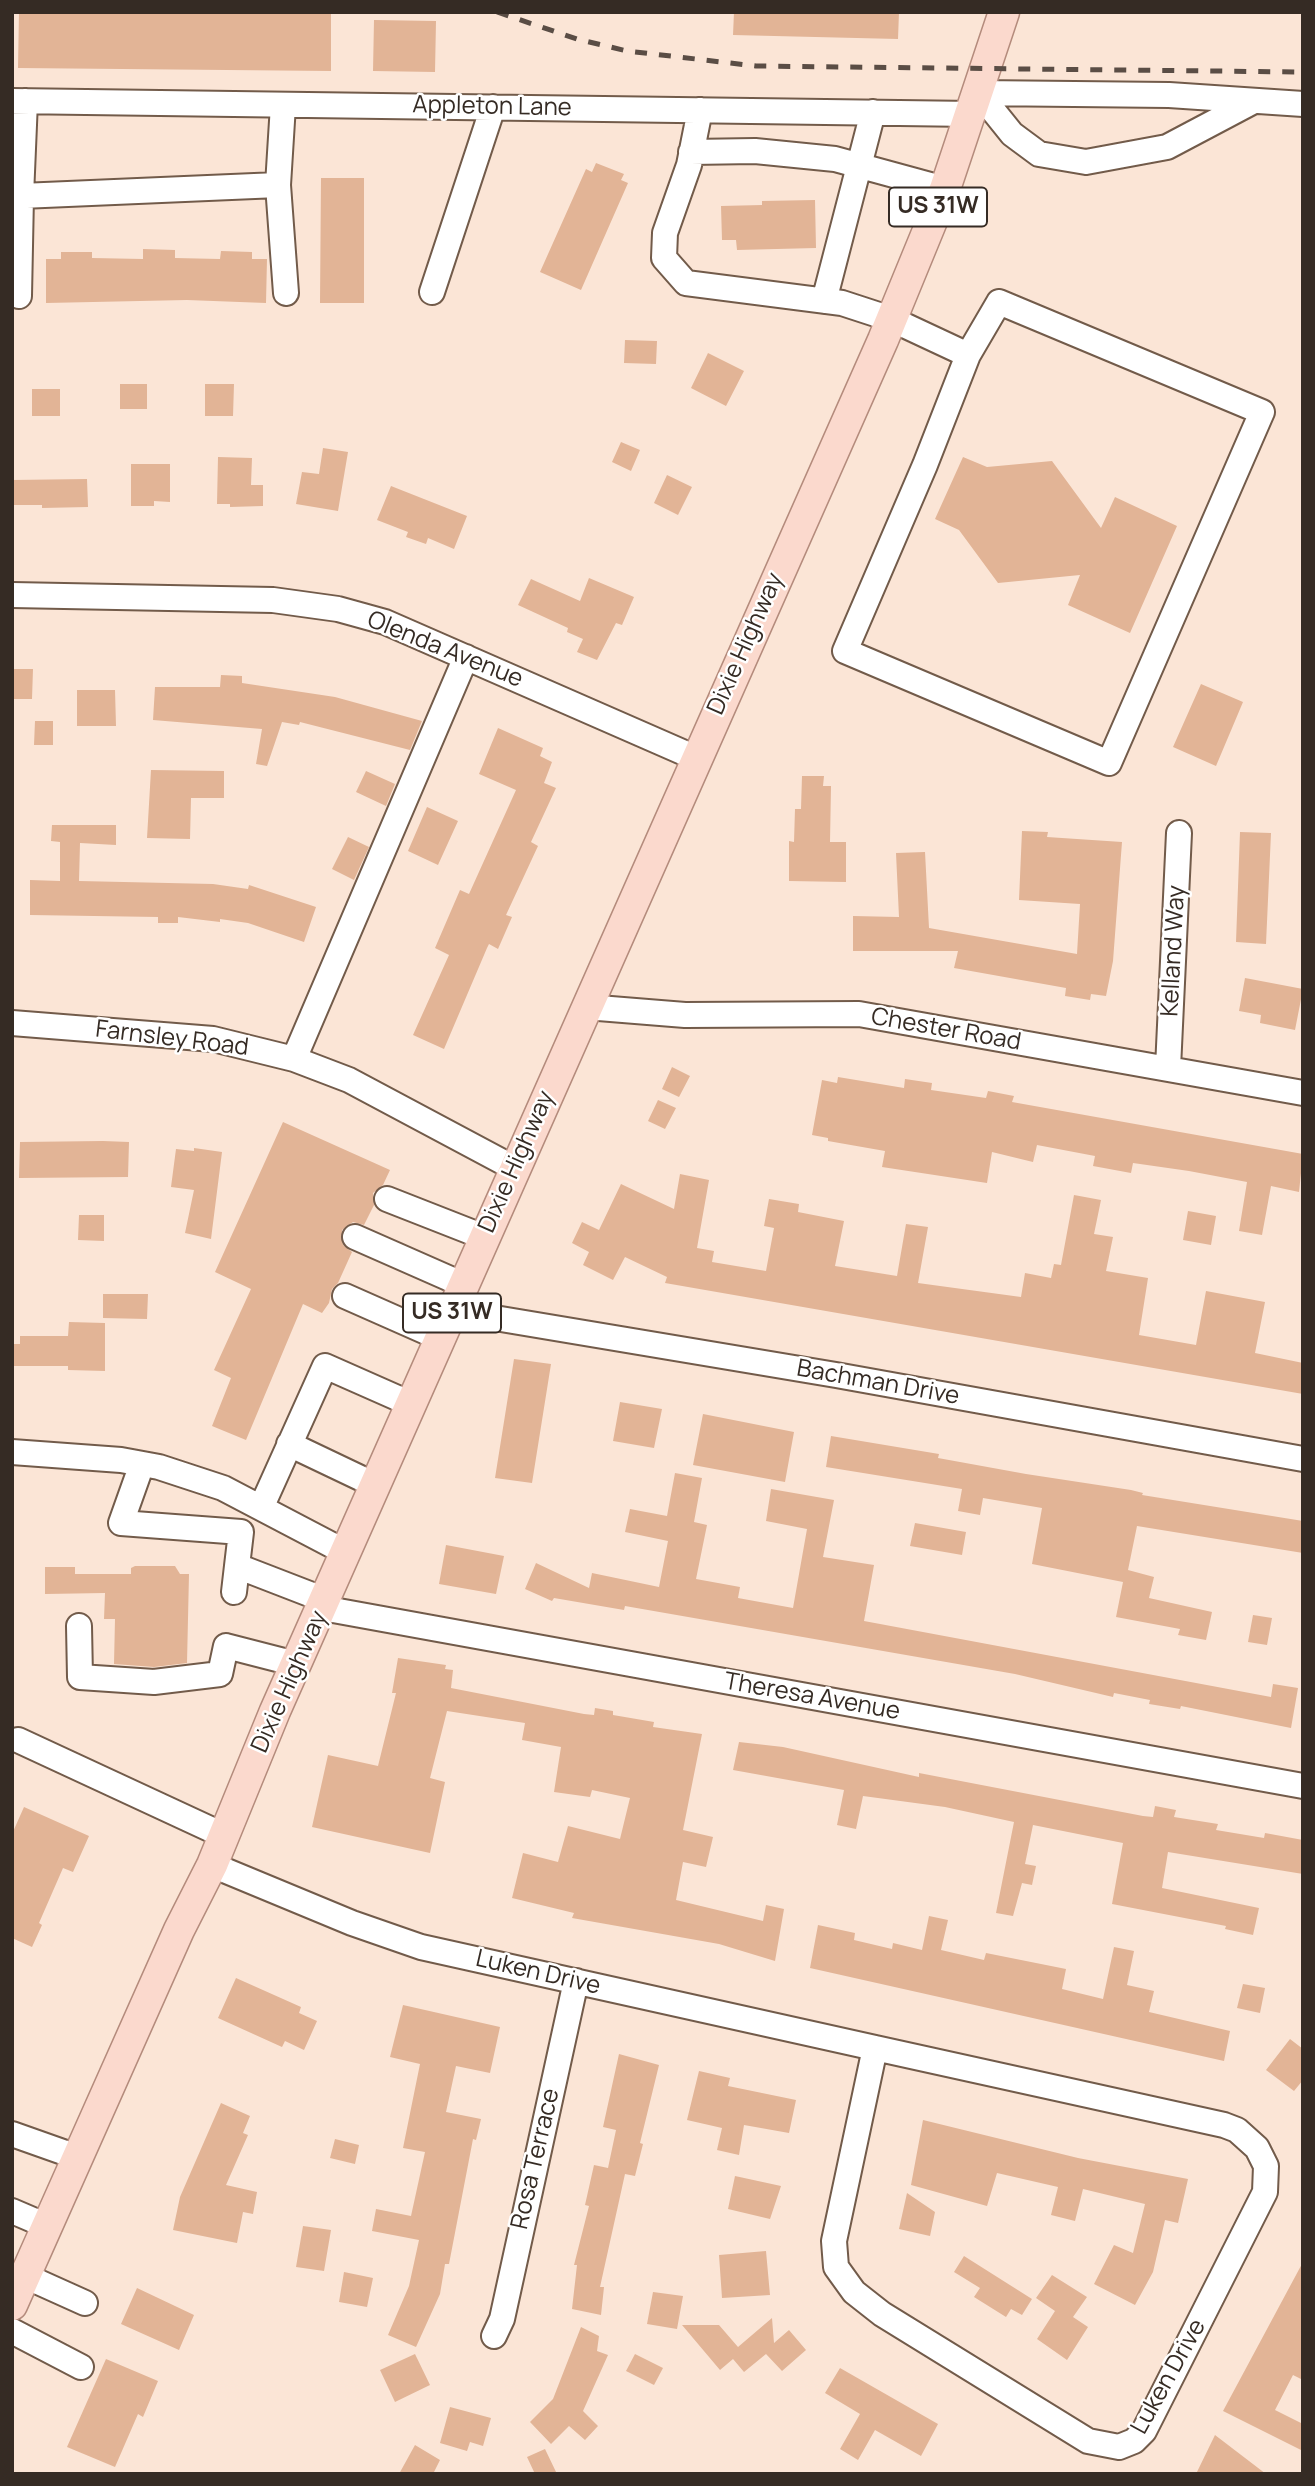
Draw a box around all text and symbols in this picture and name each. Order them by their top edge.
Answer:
street label: Appleton Lane [412,91,572,123]
road number: US 31W [889,188,987,227]
street label: Dixie Highway [702,569,790,719]
street label: Olenda Avenue [363,606,527,694]
street label: Kelland Way [1156,884,1192,1018]
street label: Chester Road [869,1003,1023,1057]
street label: Farnsley Road [94,1015,250,1063]
street label: Dixie Highway [473,1087,561,1237]
road number: US 31W [403,1294,501,1332]
street label: Bachman Drive [795,1355,961,1411]
street label: Dixie Highway [246,1607,334,1757]
street label: Theresa Avenue [722,1667,902,1727]
street label: Luken Drive [473,1945,603,2001]
street label: Rosa Terrace [506,2086,566,2232]
street label: Luken Drive [1126,2314,1212,2440]

